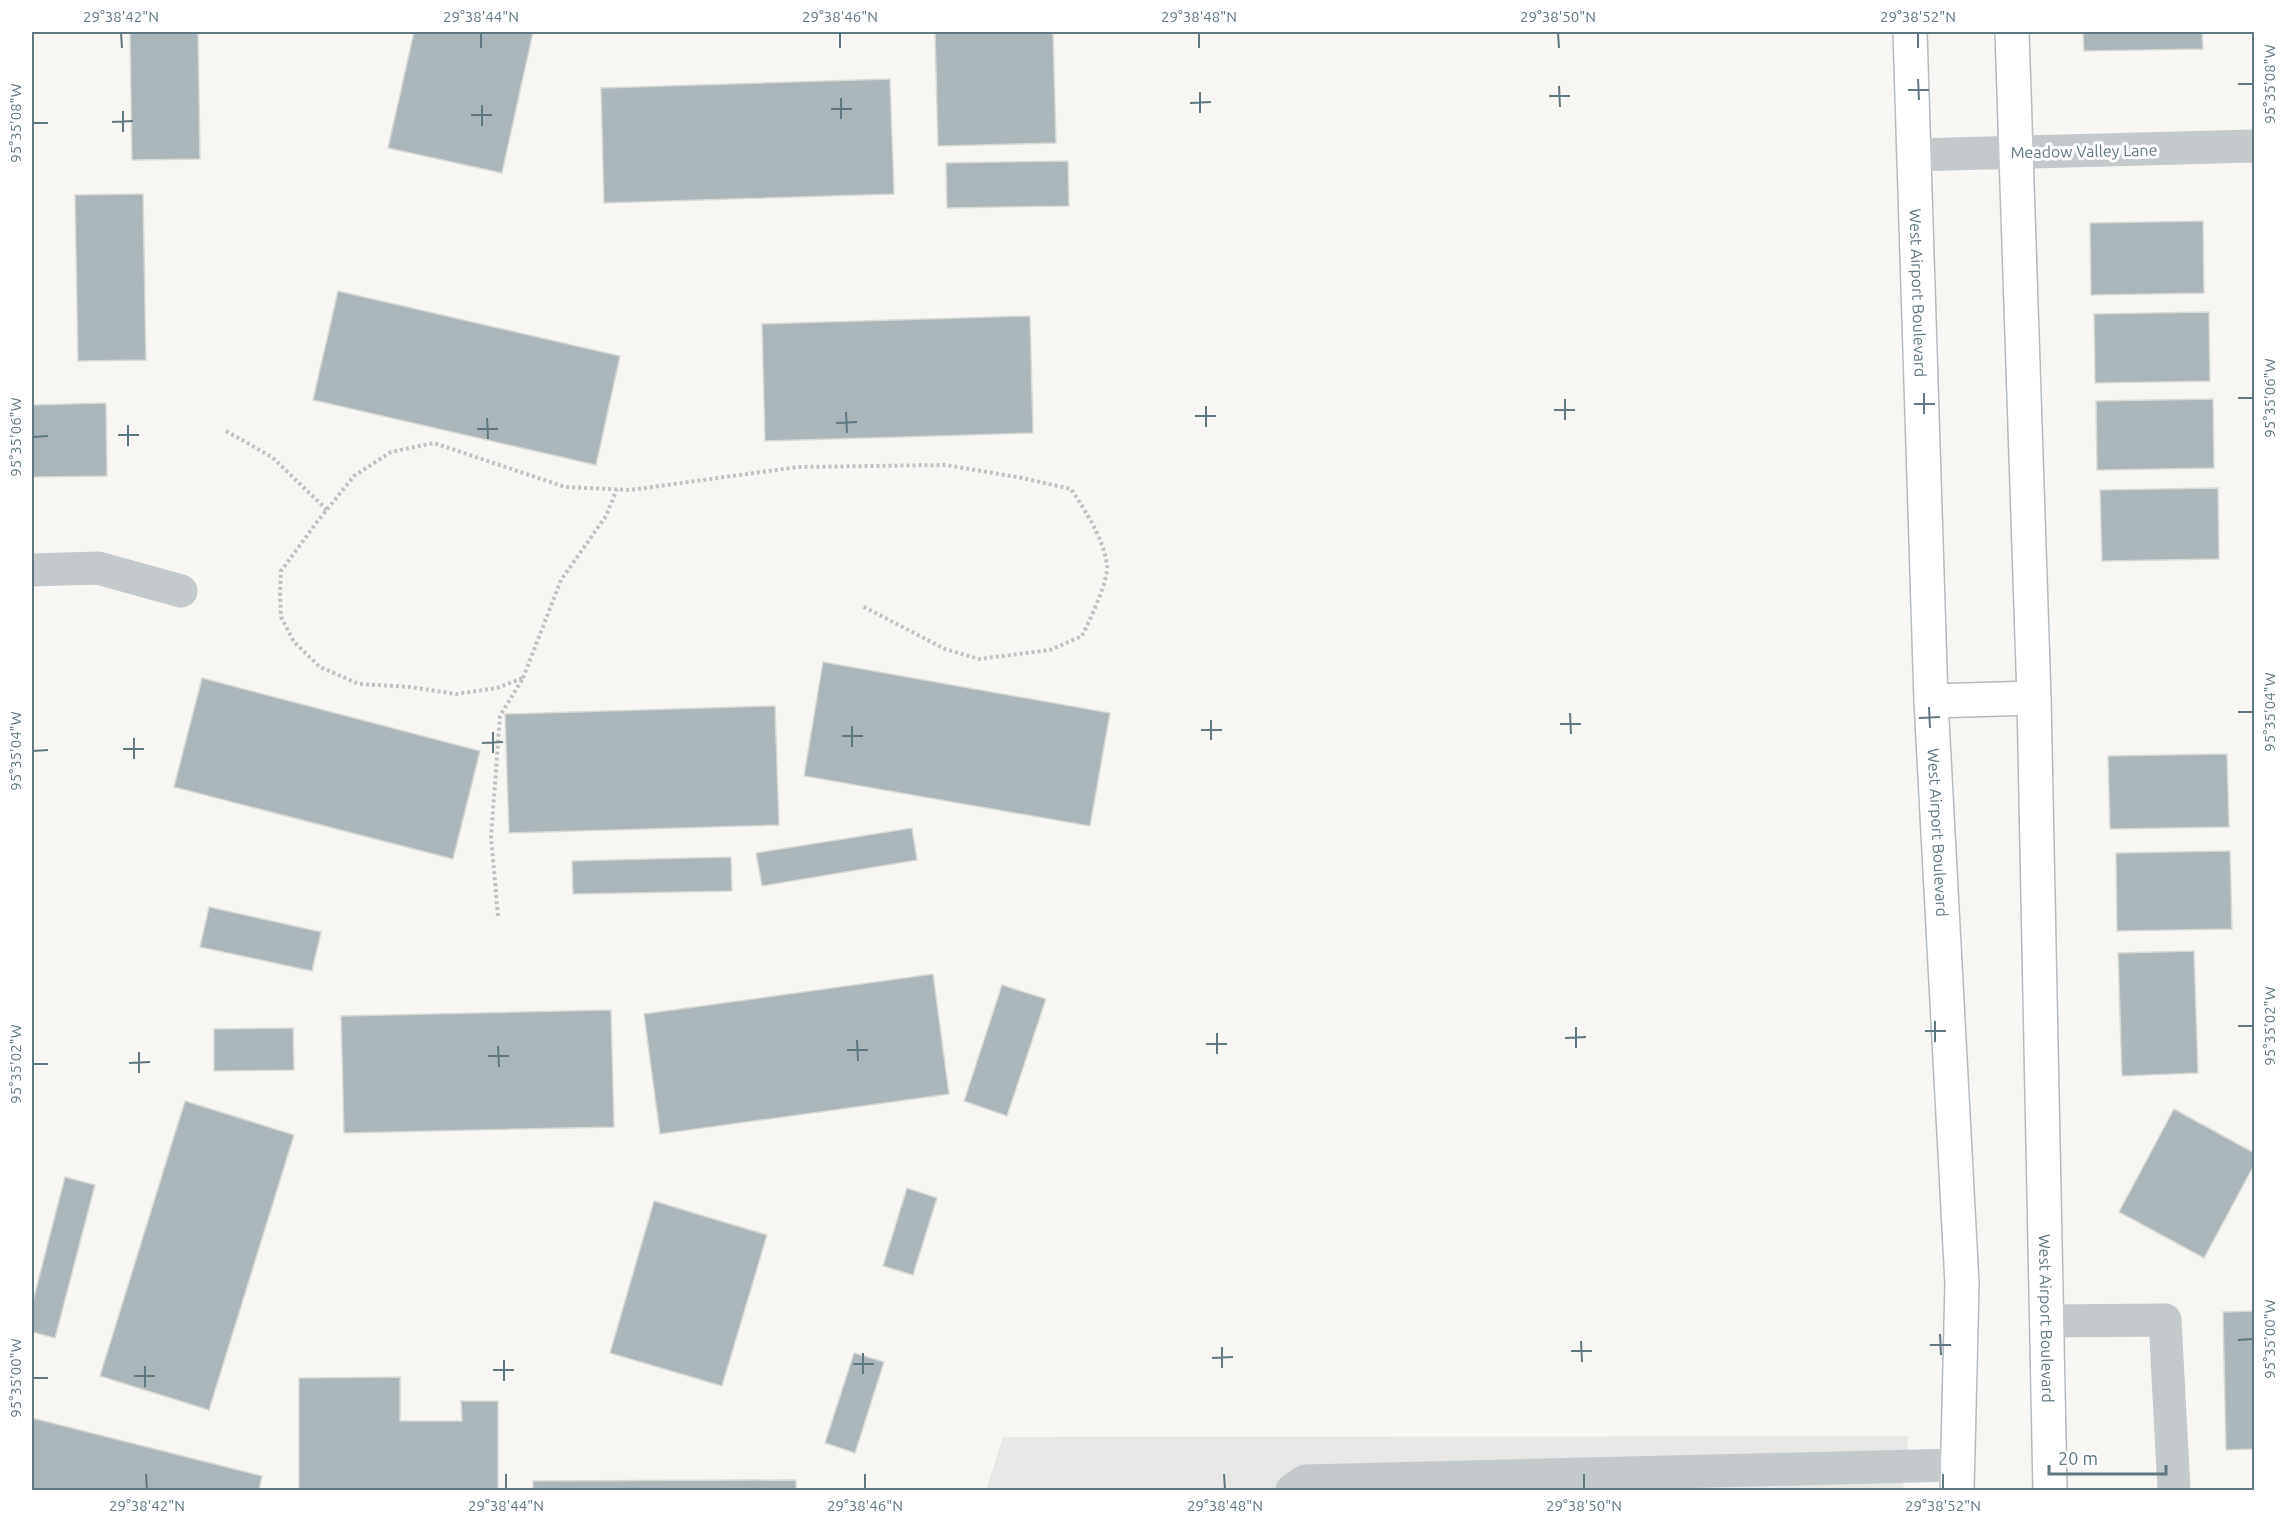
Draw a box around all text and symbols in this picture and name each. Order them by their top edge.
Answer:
text: 29°38'42"N [83,8,159,25]
text: 29°38'44"N [443,8,519,25]
text: 29°38'46"N [802,8,878,25]
text: 29°38'48"N [1161,8,1237,25]
text: 29°38'50"N [1520,8,1596,25]
text: 29°38'52"N [1880,8,1956,25]
text: 95°35'08"W [2261,44,2278,124]
text: 95°35'08"W [7,83,24,163]
street label: Meadow Valley Lane [2010,141,2158,161]
street label: West Airport Boulevard [1907,208,1930,377]
text: 95°35'06"W [2261,358,2278,438]
text: 95°35'06"W [7,397,24,477]
text: 95°35'04"W [2261,672,2278,752]
text: 95°35'04"W [7,711,24,791]
street label: West Airport Boulevard [1925,748,1951,917]
text: 95°35'02"W [2261,986,2278,1066]
text: 95°35'02"W [7,1024,24,1104]
street label: West Airport Boulevard [2036,1234,2057,1403]
text: 95°35'00"W [2261,1299,2278,1379]
text: 95°35'00"W [7,1338,24,1418]
scale bar [2049,1438,2166,1476]
text: 20 m [2058,1448,2098,1468]
text: 29°38'42"N [109,1497,185,1514]
text: 29°38'44"N [468,1497,544,1514]
text: 29°38'46"N [827,1497,903,1514]
text: 29°38'48"N [1187,1497,1263,1514]
text: 29°38'50"N [1546,1497,1622,1514]
text: 29°38'52"N [1905,1497,1981,1514]

